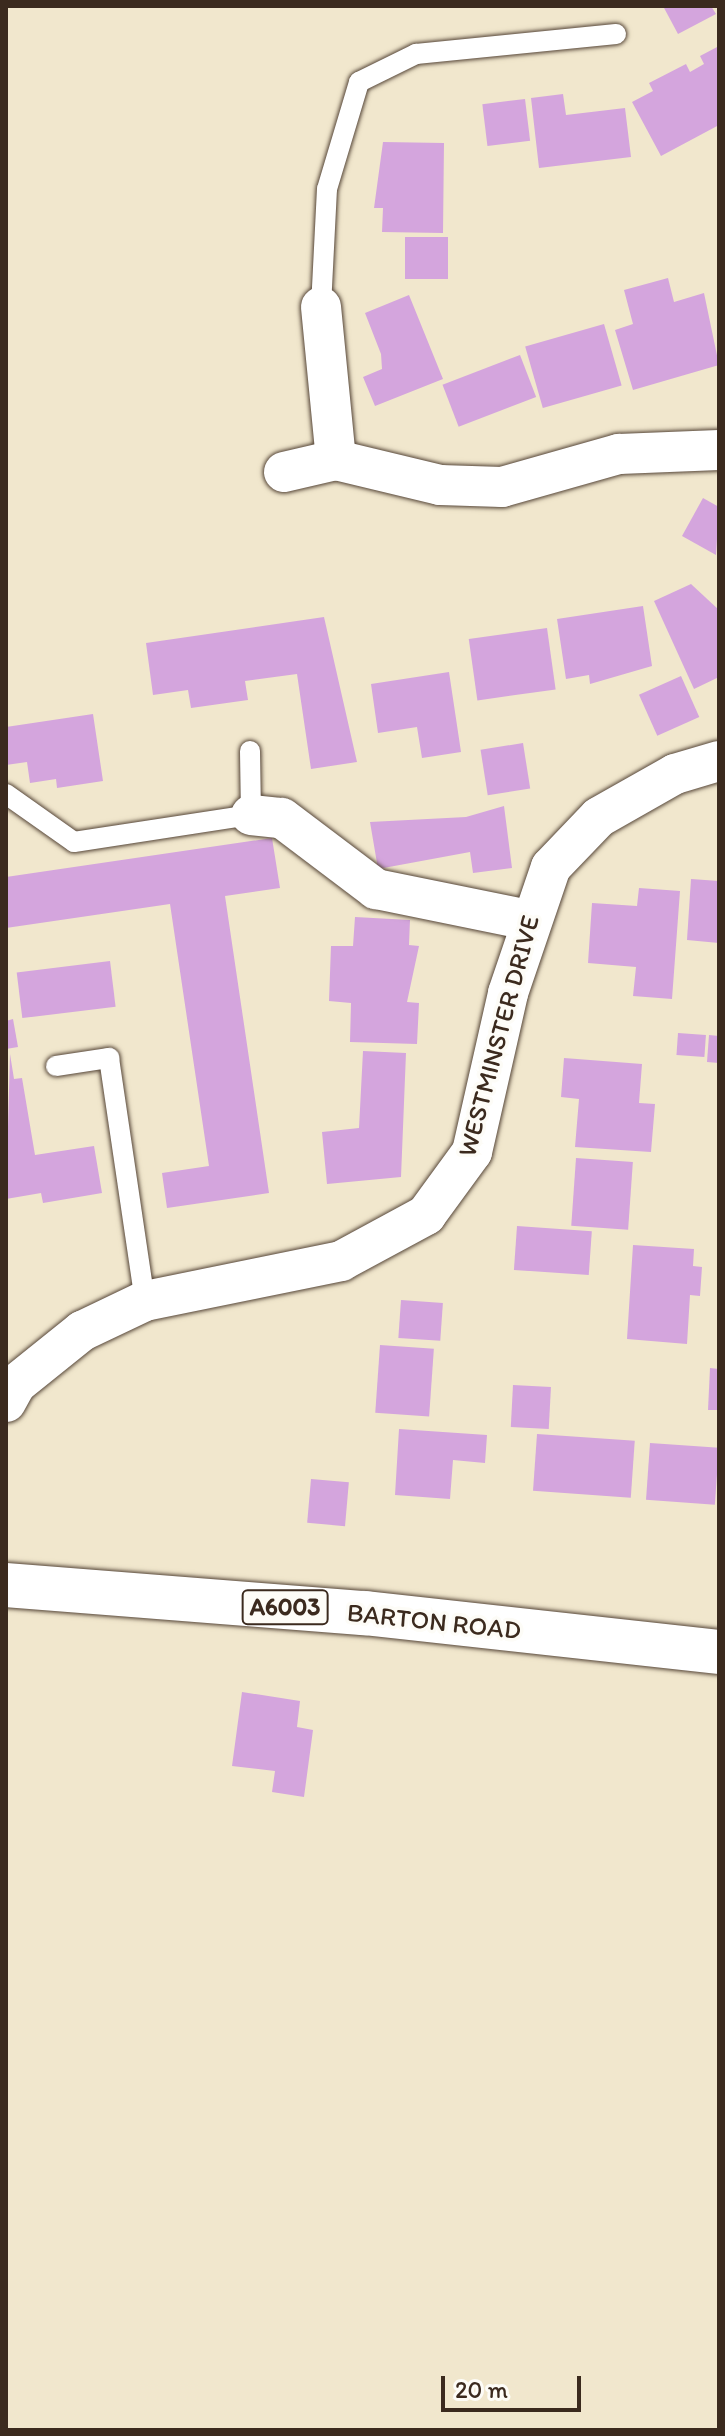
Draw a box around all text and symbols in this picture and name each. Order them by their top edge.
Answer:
street label: WESTMINSTER DRIVE [452,912,546,1160]
road number: A6003 [241,1587,329,1627]
street label: BARTON ROAD [346,1597,522,1647]
scale bar [445,2360,585,2410]
text: 20 m [455,2375,508,2404]

